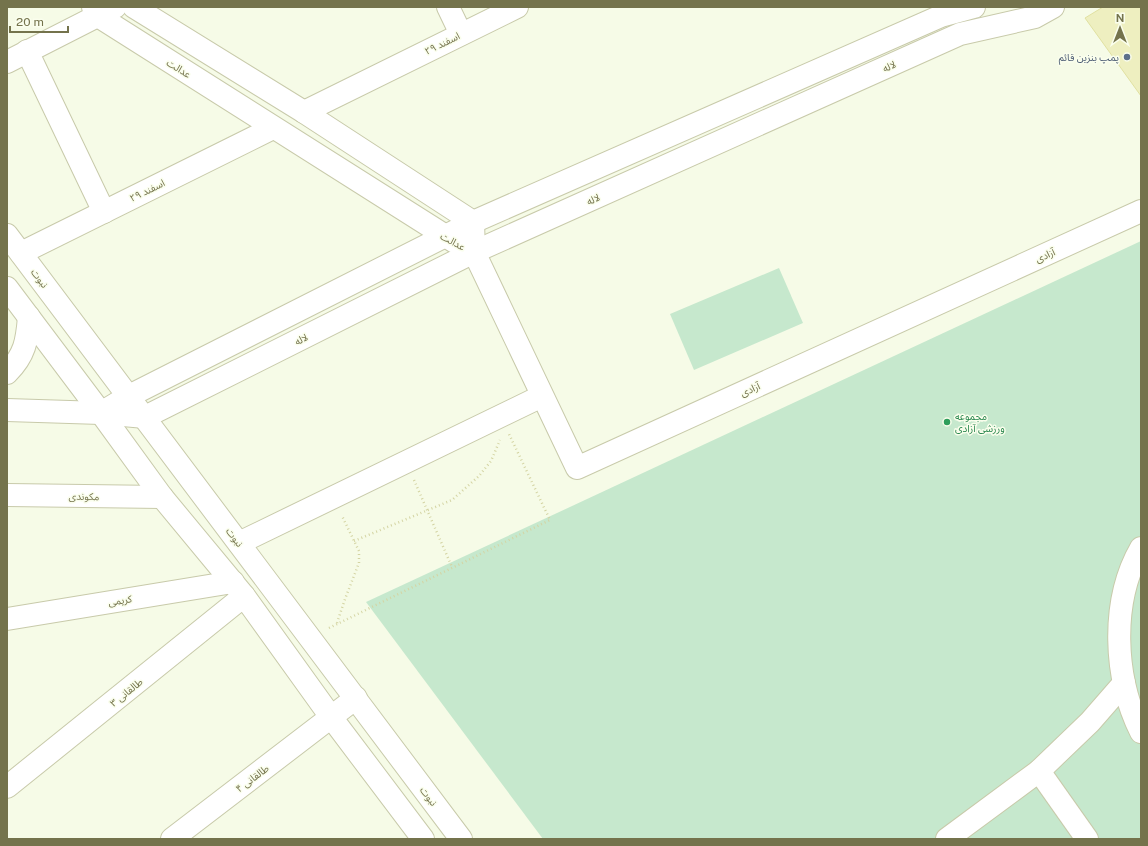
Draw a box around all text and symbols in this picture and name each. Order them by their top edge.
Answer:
scale bar [10,8,68,34]
north arrow [1100,8,1140,48]
text: N [1116,12,1124,24]
text: 20 m [16,15,44,29]
street label: ۲۹ اسفند [422,29,462,57]
place label: پمپ بنزین قائم [1059,51,1119,65]
marker: پمپ بنزین قائم [1122,52,1132,62]
street label: عدالت [165,56,193,80]
street label: لاله [880,58,898,74]
street label: ۲۹ اسفند [127,176,167,204]
street label: لاله [584,191,602,207]
street label: عدالت [439,229,467,253]
street label: آزادی [1033,245,1058,266]
street label: نبوت [28,266,51,291]
street label: لاله [292,331,310,347]
street label: آزادی [738,379,763,400]
place label: مجموعه ورزشی آزادی [955,410,1005,435]
marker: مجموعه ورزشی آزادی [942,417,952,427]
street label: مکوندی [69,490,99,503]
street label: نبوت [223,525,246,550]
street label: کریمی [107,592,134,609]
street label: طالقانی ۳ [107,675,145,709]
street label: طالقانی ۴ [233,762,271,794]
street label: نبوت [417,784,440,809]

